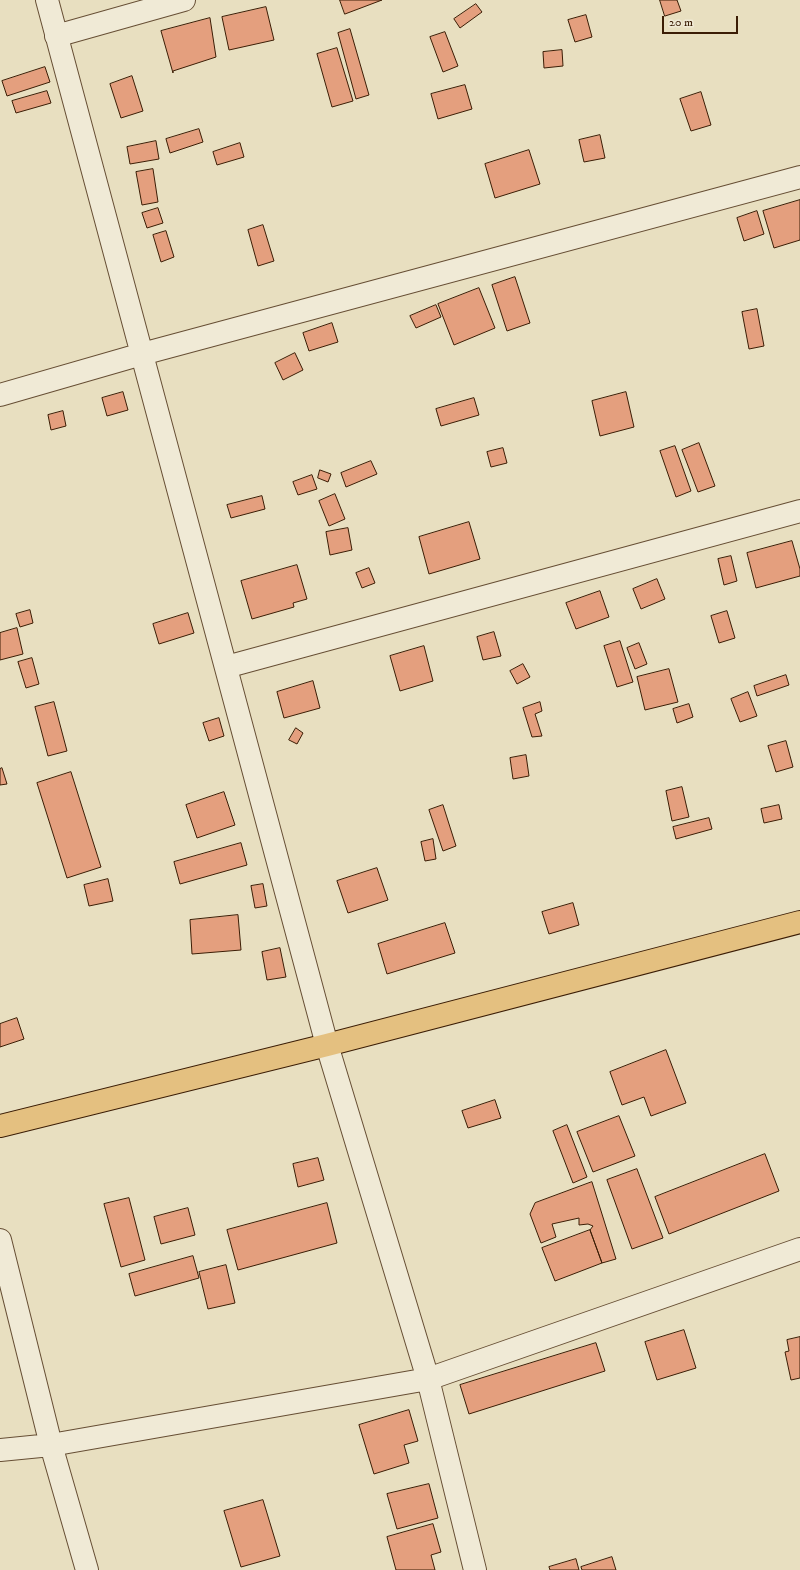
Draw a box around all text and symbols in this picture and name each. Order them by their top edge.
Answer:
scale bar [664,8,740,34]
text: 20 m [669,15,693,30]

